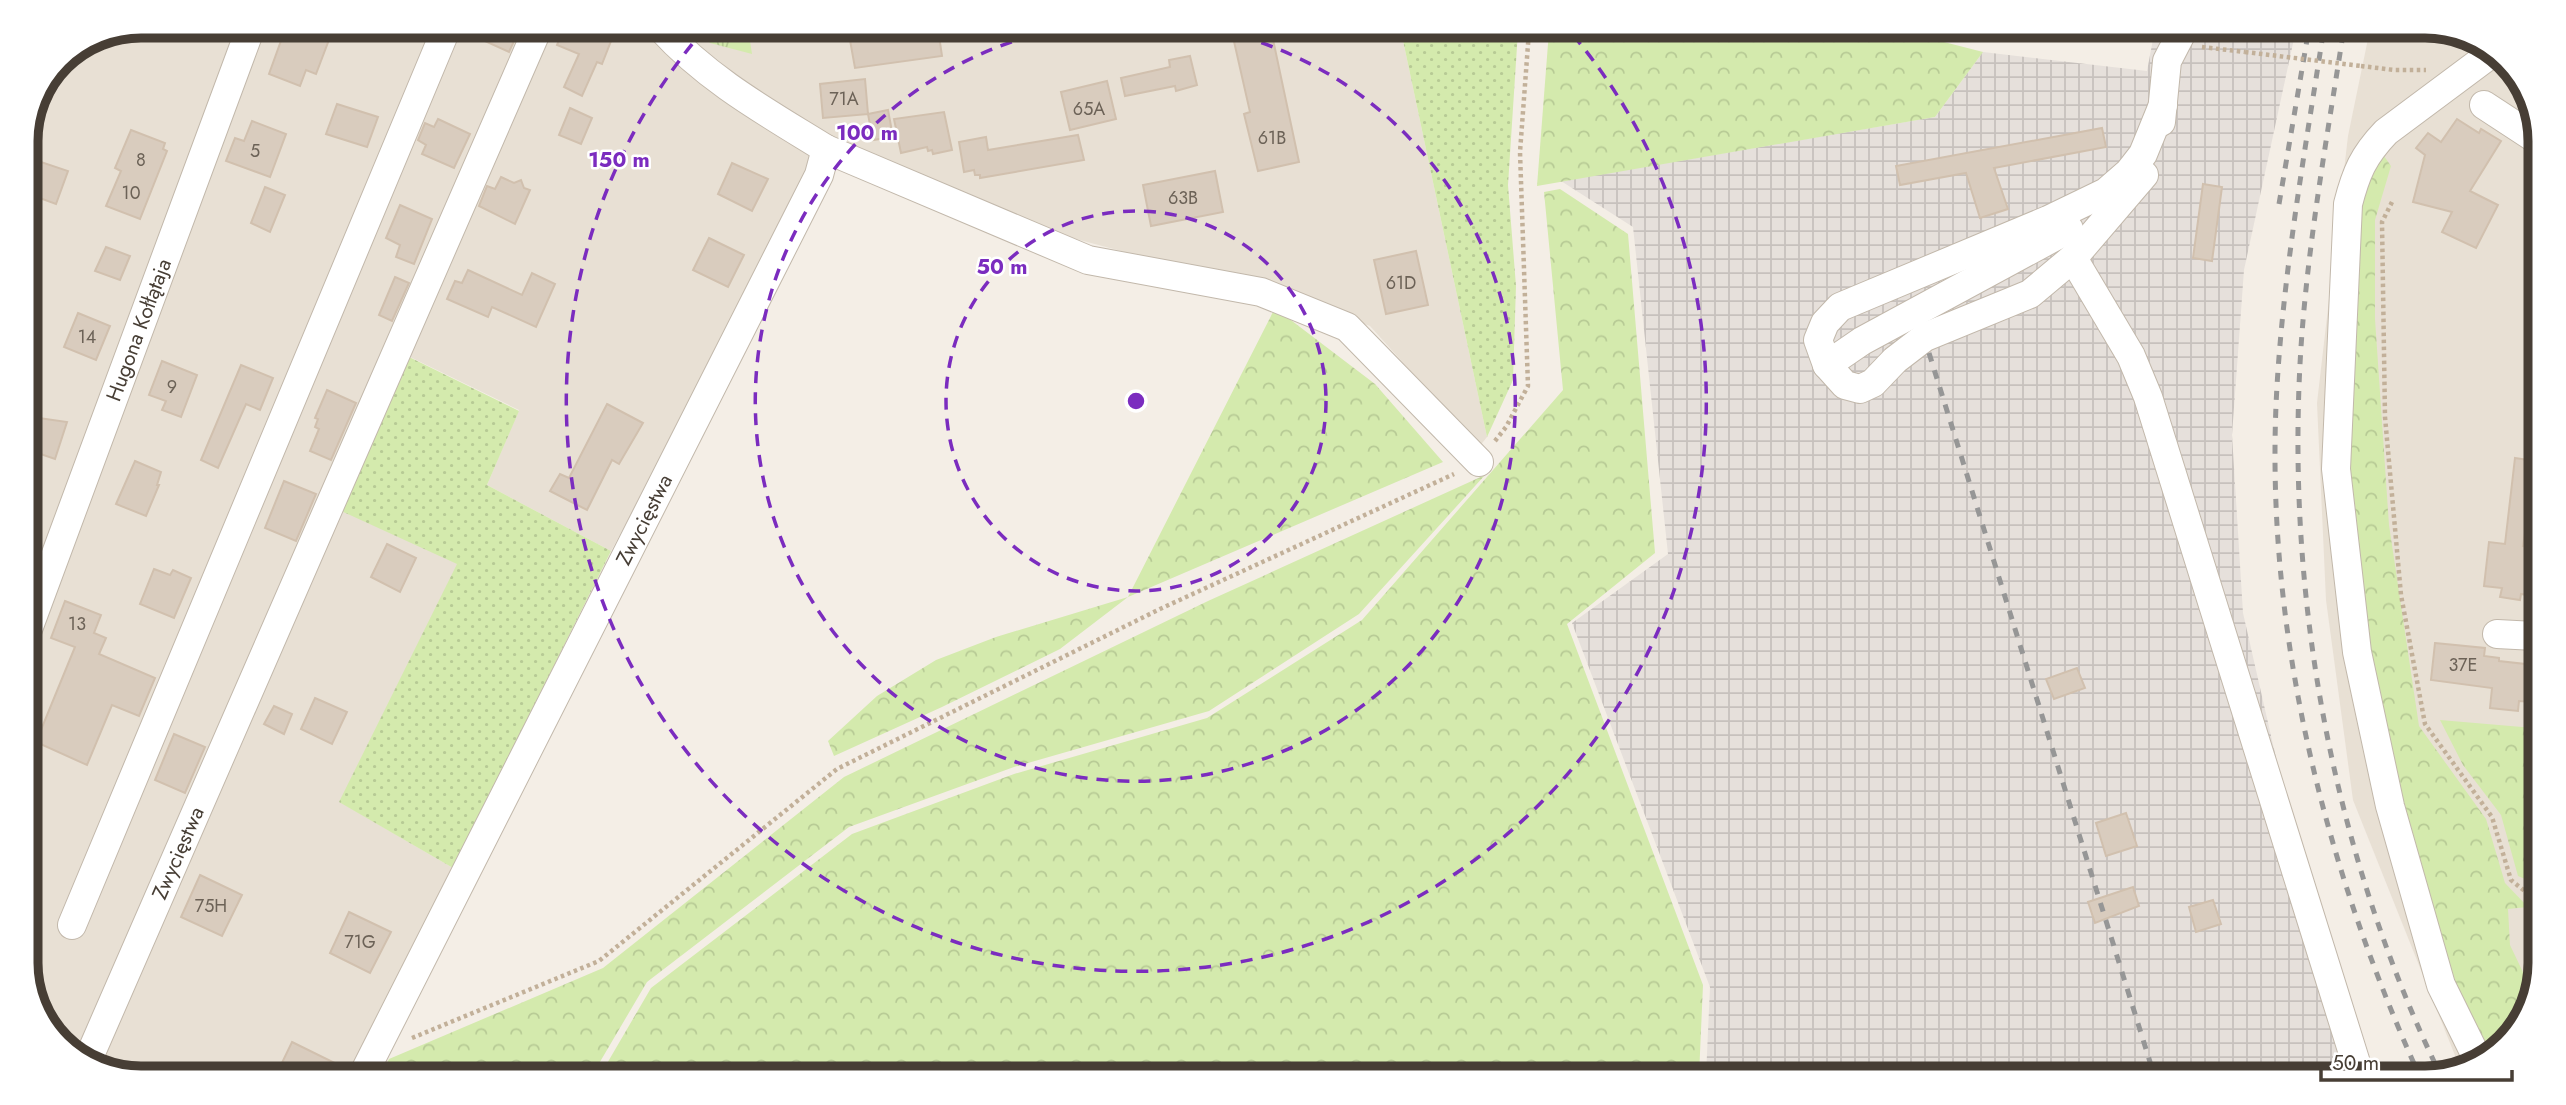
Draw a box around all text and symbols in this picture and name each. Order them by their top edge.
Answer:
house number: 71A [829,86,859,112]
house number: 65A [1073,96,1105,122]
text: 100 m [836,118,898,148]
house number: 61B [1258,125,1286,151]
house number: 5 [250,138,260,164]
text: 150 m [588,145,650,175]
house number: 8 [136,147,146,173]
house number: 10 [122,180,141,206]
house number: 63B [1168,185,1198,211]
text: 50 m [977,252,1027,282]
street label: Hugona Kołłątaja [99,254,179,406]
house number: 61D [1386,270,1416,296]
house number: 14 [78,324,96,350]
house number: 9 [167,374,177,400]
centre of rings [1124,389,1148,413]
street label: Zwycięstwa [609,469,680,570]
house number: 13 [68,611,86,637]
house number: 37E [2449,652,2477,678]
street label: Zwycięstwa [145,802,212,904]
house number: 75H [195,893,227,919]
house number: 71G [344,929,376,955]
scale bar [2321,1038,2512,1082]
text: 50 m [2332,1048,2379,1078]

